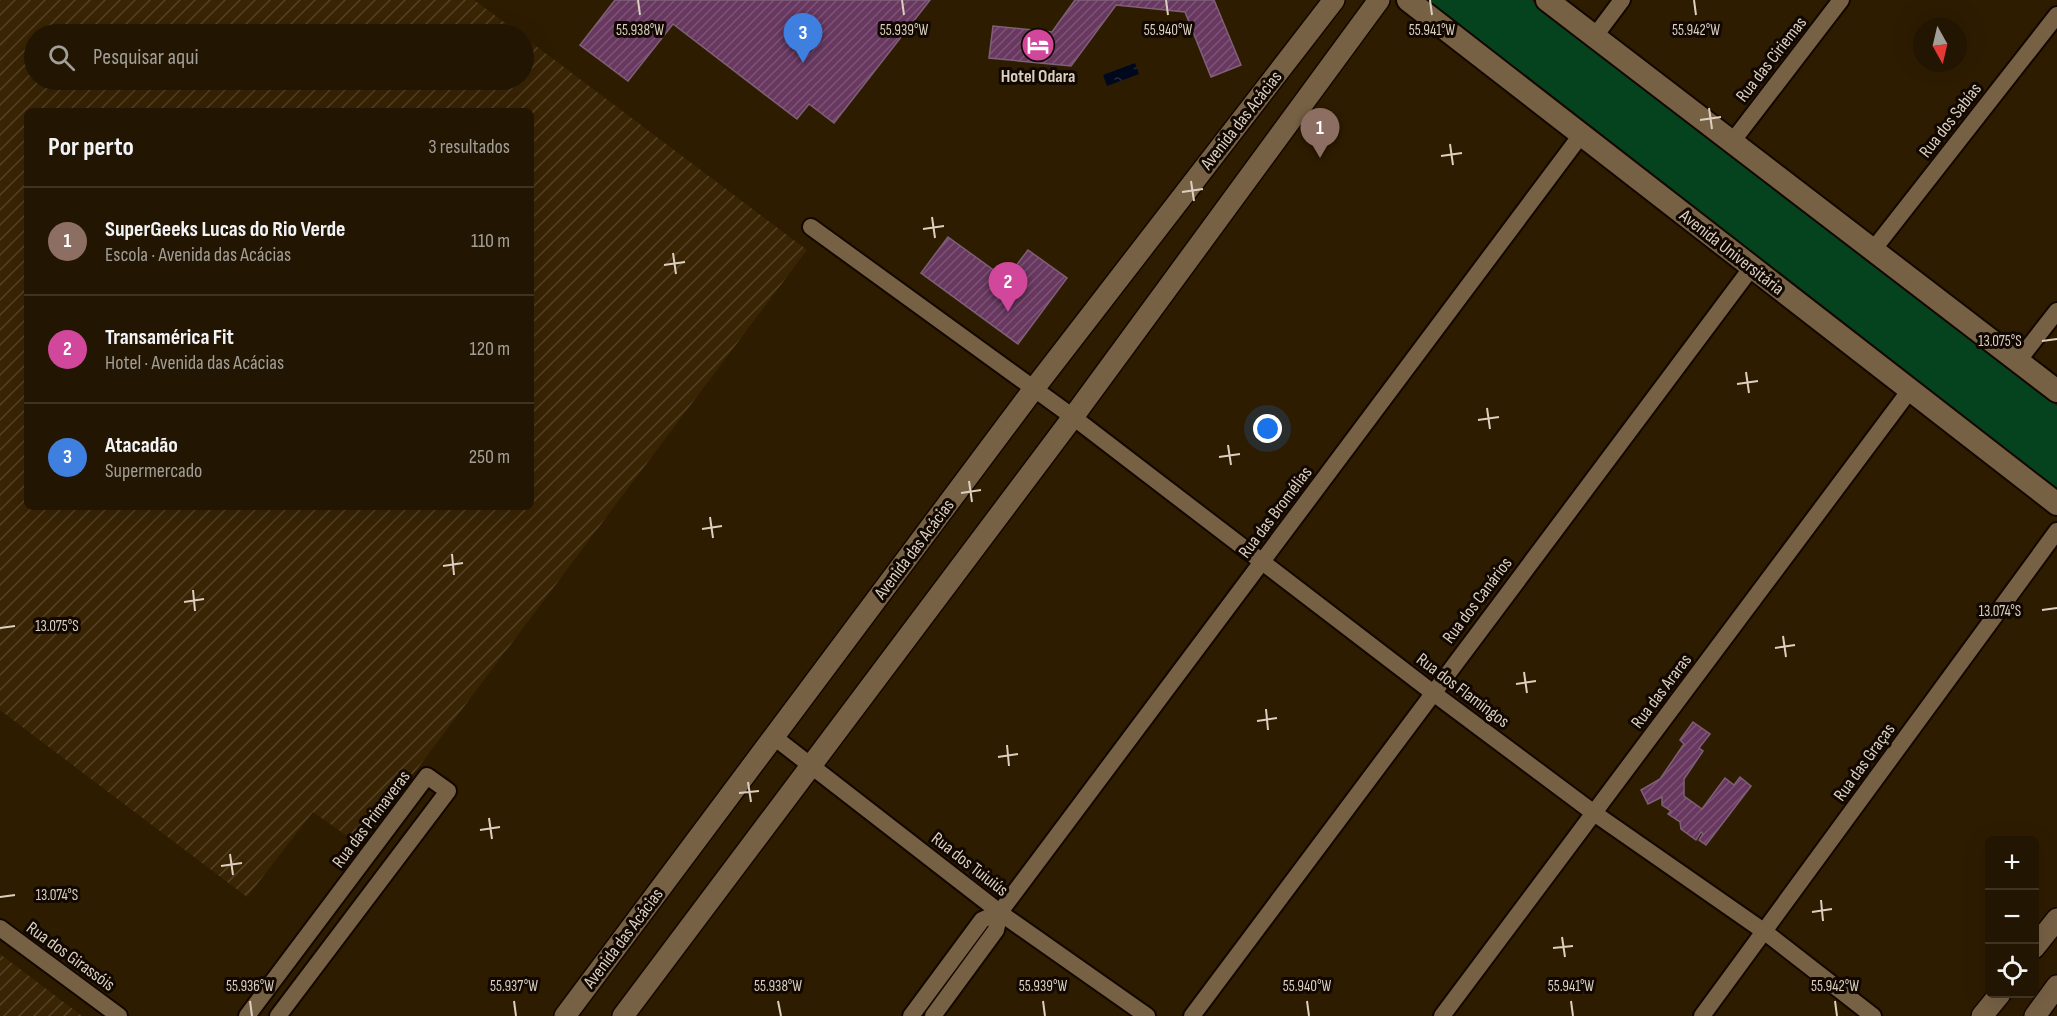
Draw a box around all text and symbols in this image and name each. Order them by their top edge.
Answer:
street label: Rua das Ciriemas [1732,13,1811,106]
pin: 3 [784,14,822,63]
north arrow [1913,18,1967,72]
text: 55.938°W [616,21,664,40]
text: 55.939°W [880,21,928,40]
text: 55.940°W [1144,21,1192,40]
text: 55.941°W [1409,21,1455,40]
text: 55.942°W [1672,21,1720,40]
search box [24,24,534,90]
hotel icon: Hotel Odara [1020,27,1056,63]
icon: search [45,41,78,74]
text: Pesquisar aqui [93,44,198,71]
place label: Hotel Odara [1001,66,1075,87]
street label: Avenida das Acácias [1196,67,1286,175]
street label: Rua dos Sabías [1915,79,1986,162]
pin: 1 [1300,108,1340,158]
text: Por perto [48,132,134,163]
text: 3 resultados [428,135,510,159]
street label: Avenida Universitária [1675,205,1788,300]
text: SuperGeeks Lucas do Rio Verde [105,216,346,243]
text: 1 [64,229,71,253]
text: 110 m [471,229,510,253]
text: Escola · Avenida das Acácias [105,243,291,267]
pin: 2 [988,262,1028,312]
text: Transamérica Fit [105,324,234,351]
text: 13.075°S [1978,332,2022,351]
text: 2 [63,337,72,361]
text: 120 m [470,337,510,361]
text: Hotel · Avenida das Acácias [105,351,284,375]
your location [1253,414,1282,443]
text: Atacadão [105,432,178,459]
text: 3 [63,445,72,469]
text: 250 m [469,445,510,469]
text: Supermercado [105,459,202,483]
street label: Rua das Bromélias [1234,462,1317,562]
street label: Avenida das Acácias [869,495,959,604]
street label: Rua dos Canários [1438,553,1517,648]
text: 13.074°S [1979,602,2021,621]
text: 13.075°S [35,617,79,636]
street label: Rua dos Flamingos [1412,649,1513,732]
street label: Rua das Araras [1627,650,1696,733]
street label: Rua das Graças [1829,719,1900,805]
street label: Rua das Primaveras [328,767,415,872]
street label: Rua dos Tuiuiús [927,828,1012,901]
map controls [1985,836,2039,998]
button: + [1985,836,2039,890]
street label: Avenida das Acácias [578,884,668,993]
text: 13.074°S [36,886,78,905]
button: − [1985,890,2039,944]
street label: Rua dos Girassóis [22,917,119,996]
button: locate [1985,944,2039,998]
text: 55.936°W [226,977,274,996]
text: 55.937°W [490,977,538,996]
text: 55.938°W [754,977,802,996]
text: 55.939°W [1019,977,1067,996]
text: 55.940°W [1283,977,1331,996]
text: 55.941°W [1548,977,1594,996]
text: 55.942°W [1811,977,1859,996]

